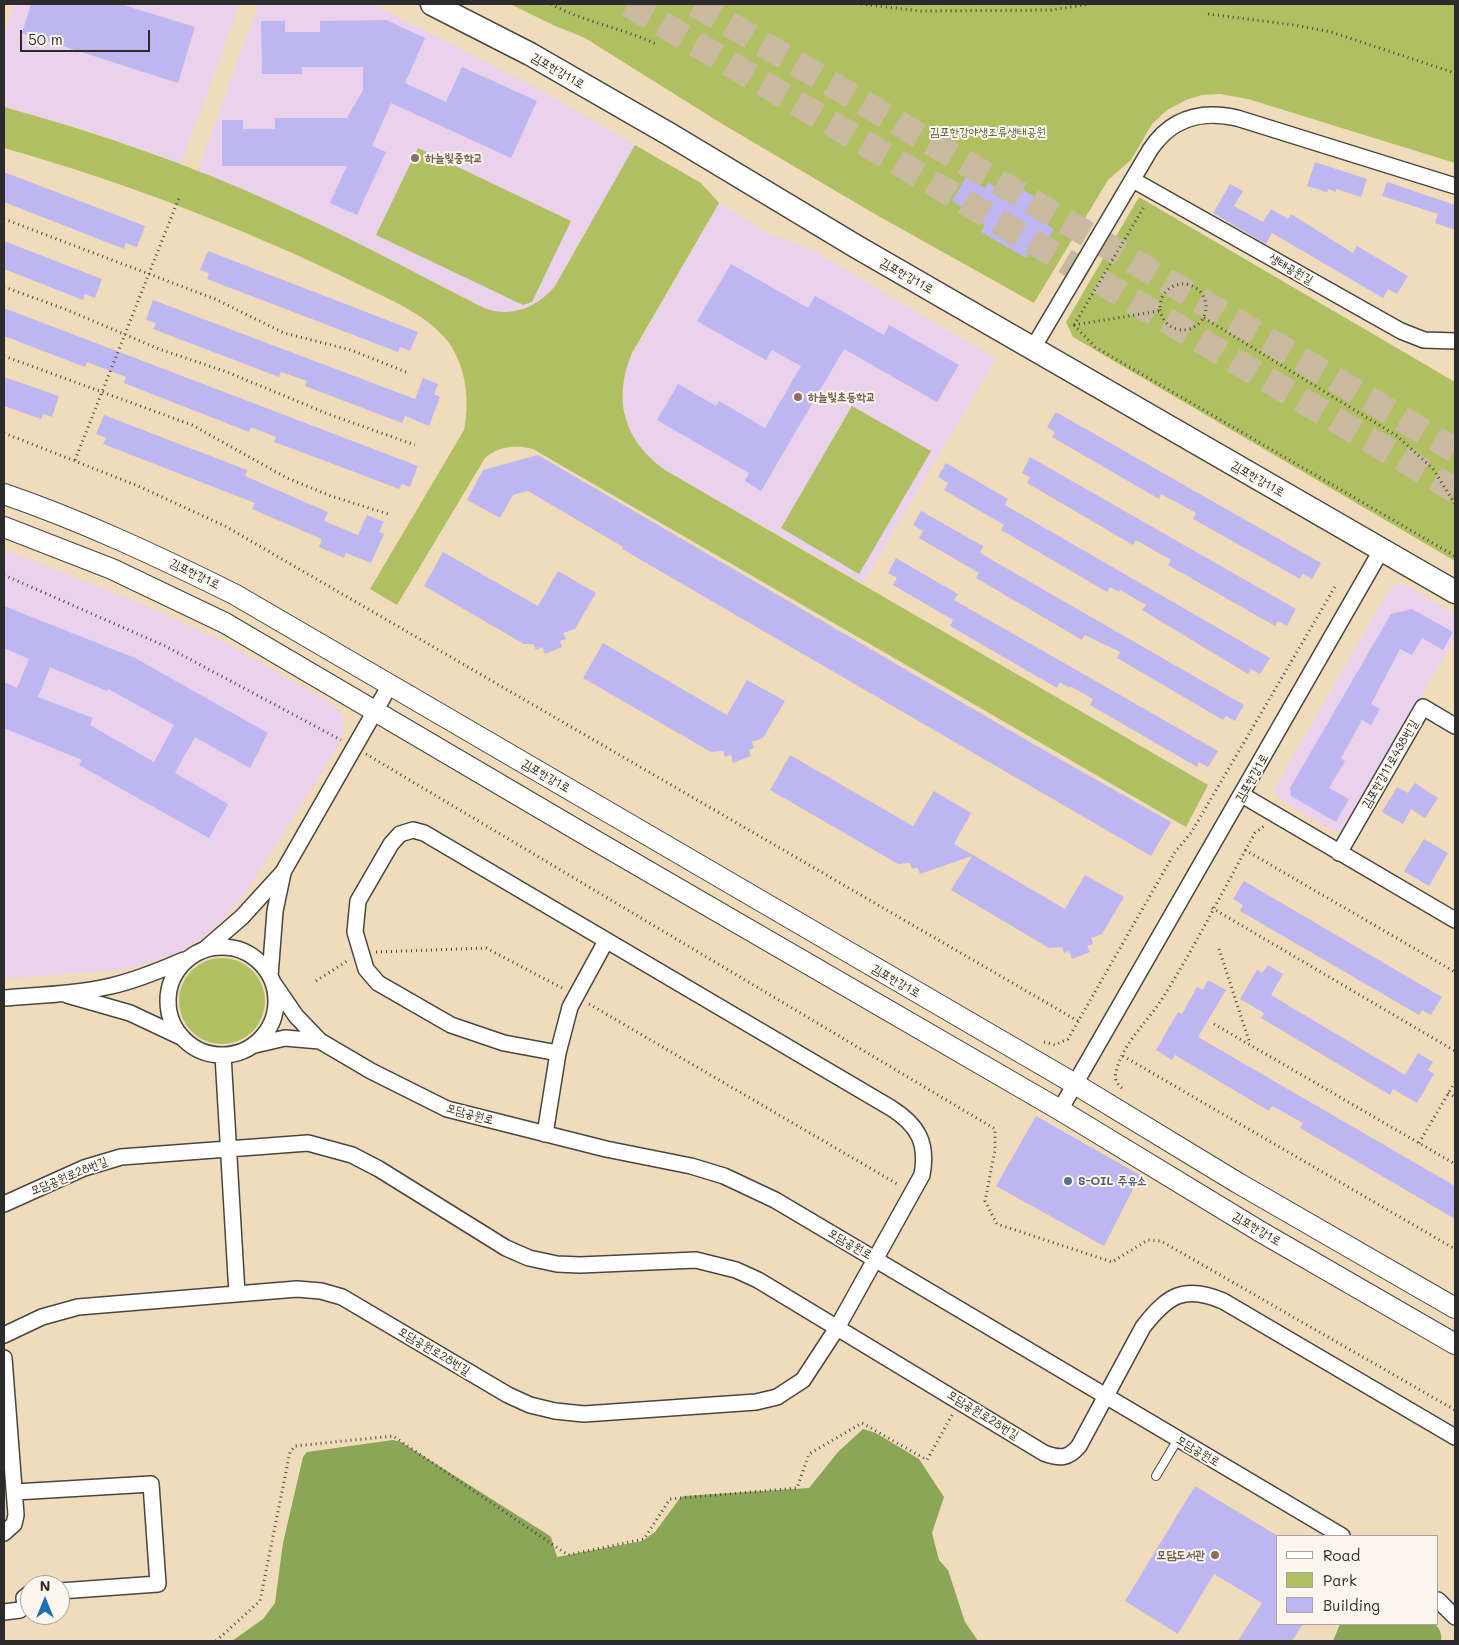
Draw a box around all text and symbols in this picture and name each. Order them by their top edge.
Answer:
scale bar [22,20,152,52]
text: 50 m [28,29,63,49]
street label: 김포한강11로 [529,50,587,92]
park label: 김포한강야생조류생태공원 [930,125,1046,139]
place label: 하늘빛중학교 [425,151,483,165]
marker: 하늘빛중학교 [409,152,421,164]
street label: 생태공원길 [1266,251,1316,287]
street label: 김포한강11로 [878,255,936,297]
place label: 하늘빛초등학교 [808,390,876,404]
marker: 하늘빛초등학교 [792,391,804,403]
street label: 김포한강11로 [1229,458,1287,500]
street label: 김포한강1로 [168,556,222,592]
street label: 김포한강11로438번길 [1359,717,1421,811]
street label: 김포한강1로 [1232,751,1272,805]
street label: 김포한강1로 [519,756,573,796]
street label: 김포한강1로 [869,961,923,1001]
street label: 모담공원로 [445,1100,495,1128]
street label: 모담공원로28번길 [29,1154,109,1198]
place label: S-OIL 주유소 [1078,1174,1147,1188]
marker: S-OIL 주유소 [1062,1175,1074,1187]
street label: 김포한강1로 [1230,1209,1284,1249]
street label: 모담공원로 [825,1226,875,1262]
street label: 모담공원로28번길 [395,1324,473,1378]
street label: 모담공원로28번길 [945,1387,1021,1443]
street label: 모담공원로 [1174,1432,1222,1470]
legend [1276,1535,1439,1625]
text: Road [1323,1545,1360,1565]
place label: 모담도서관 [1157,1548,1205,1562]
marker: 모담도서관 [1209,1549,1221,1561]
text: Park [1323,1570,1357,1590]
north arrow [20,1575,70,1625]
text: N [40,1576,50,1595]
text: Building [1323,1595,1380,1615]

